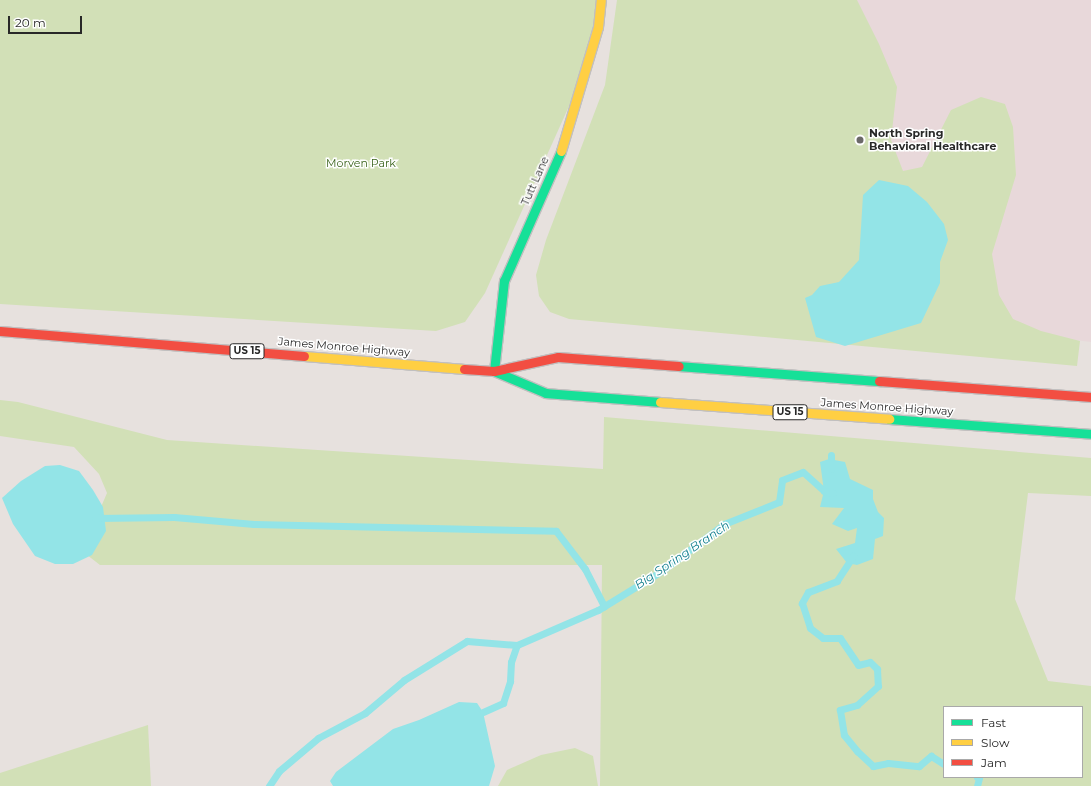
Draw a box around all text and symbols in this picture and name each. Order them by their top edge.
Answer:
scale bar [10,8,84,34]
text: 20 m [15,15,46,30]
place label: North Spring Behavioral Healthcare [869,127,996,153]
marker: North Spring Behavioral Healthcare [854,134,866,146]
street label: Tutt Lane [518,154,552,208]
park label: Morven Park [326,156,396,170]
street label: James Monroe Highway [277,335,411,359]
road number: US 15 [229,343,265,359]
street label: James Monroe Highway [820,396,954,418]
road number: US 15 [772,404,808,420]
water label: Big Spring Branch [632,518,732,592]
legend [943,706,1083,778]
text: Fast [981,715,1006,730]
text: Slow [981,735,1010,750]
text: Jam [981,755,1007,770]

